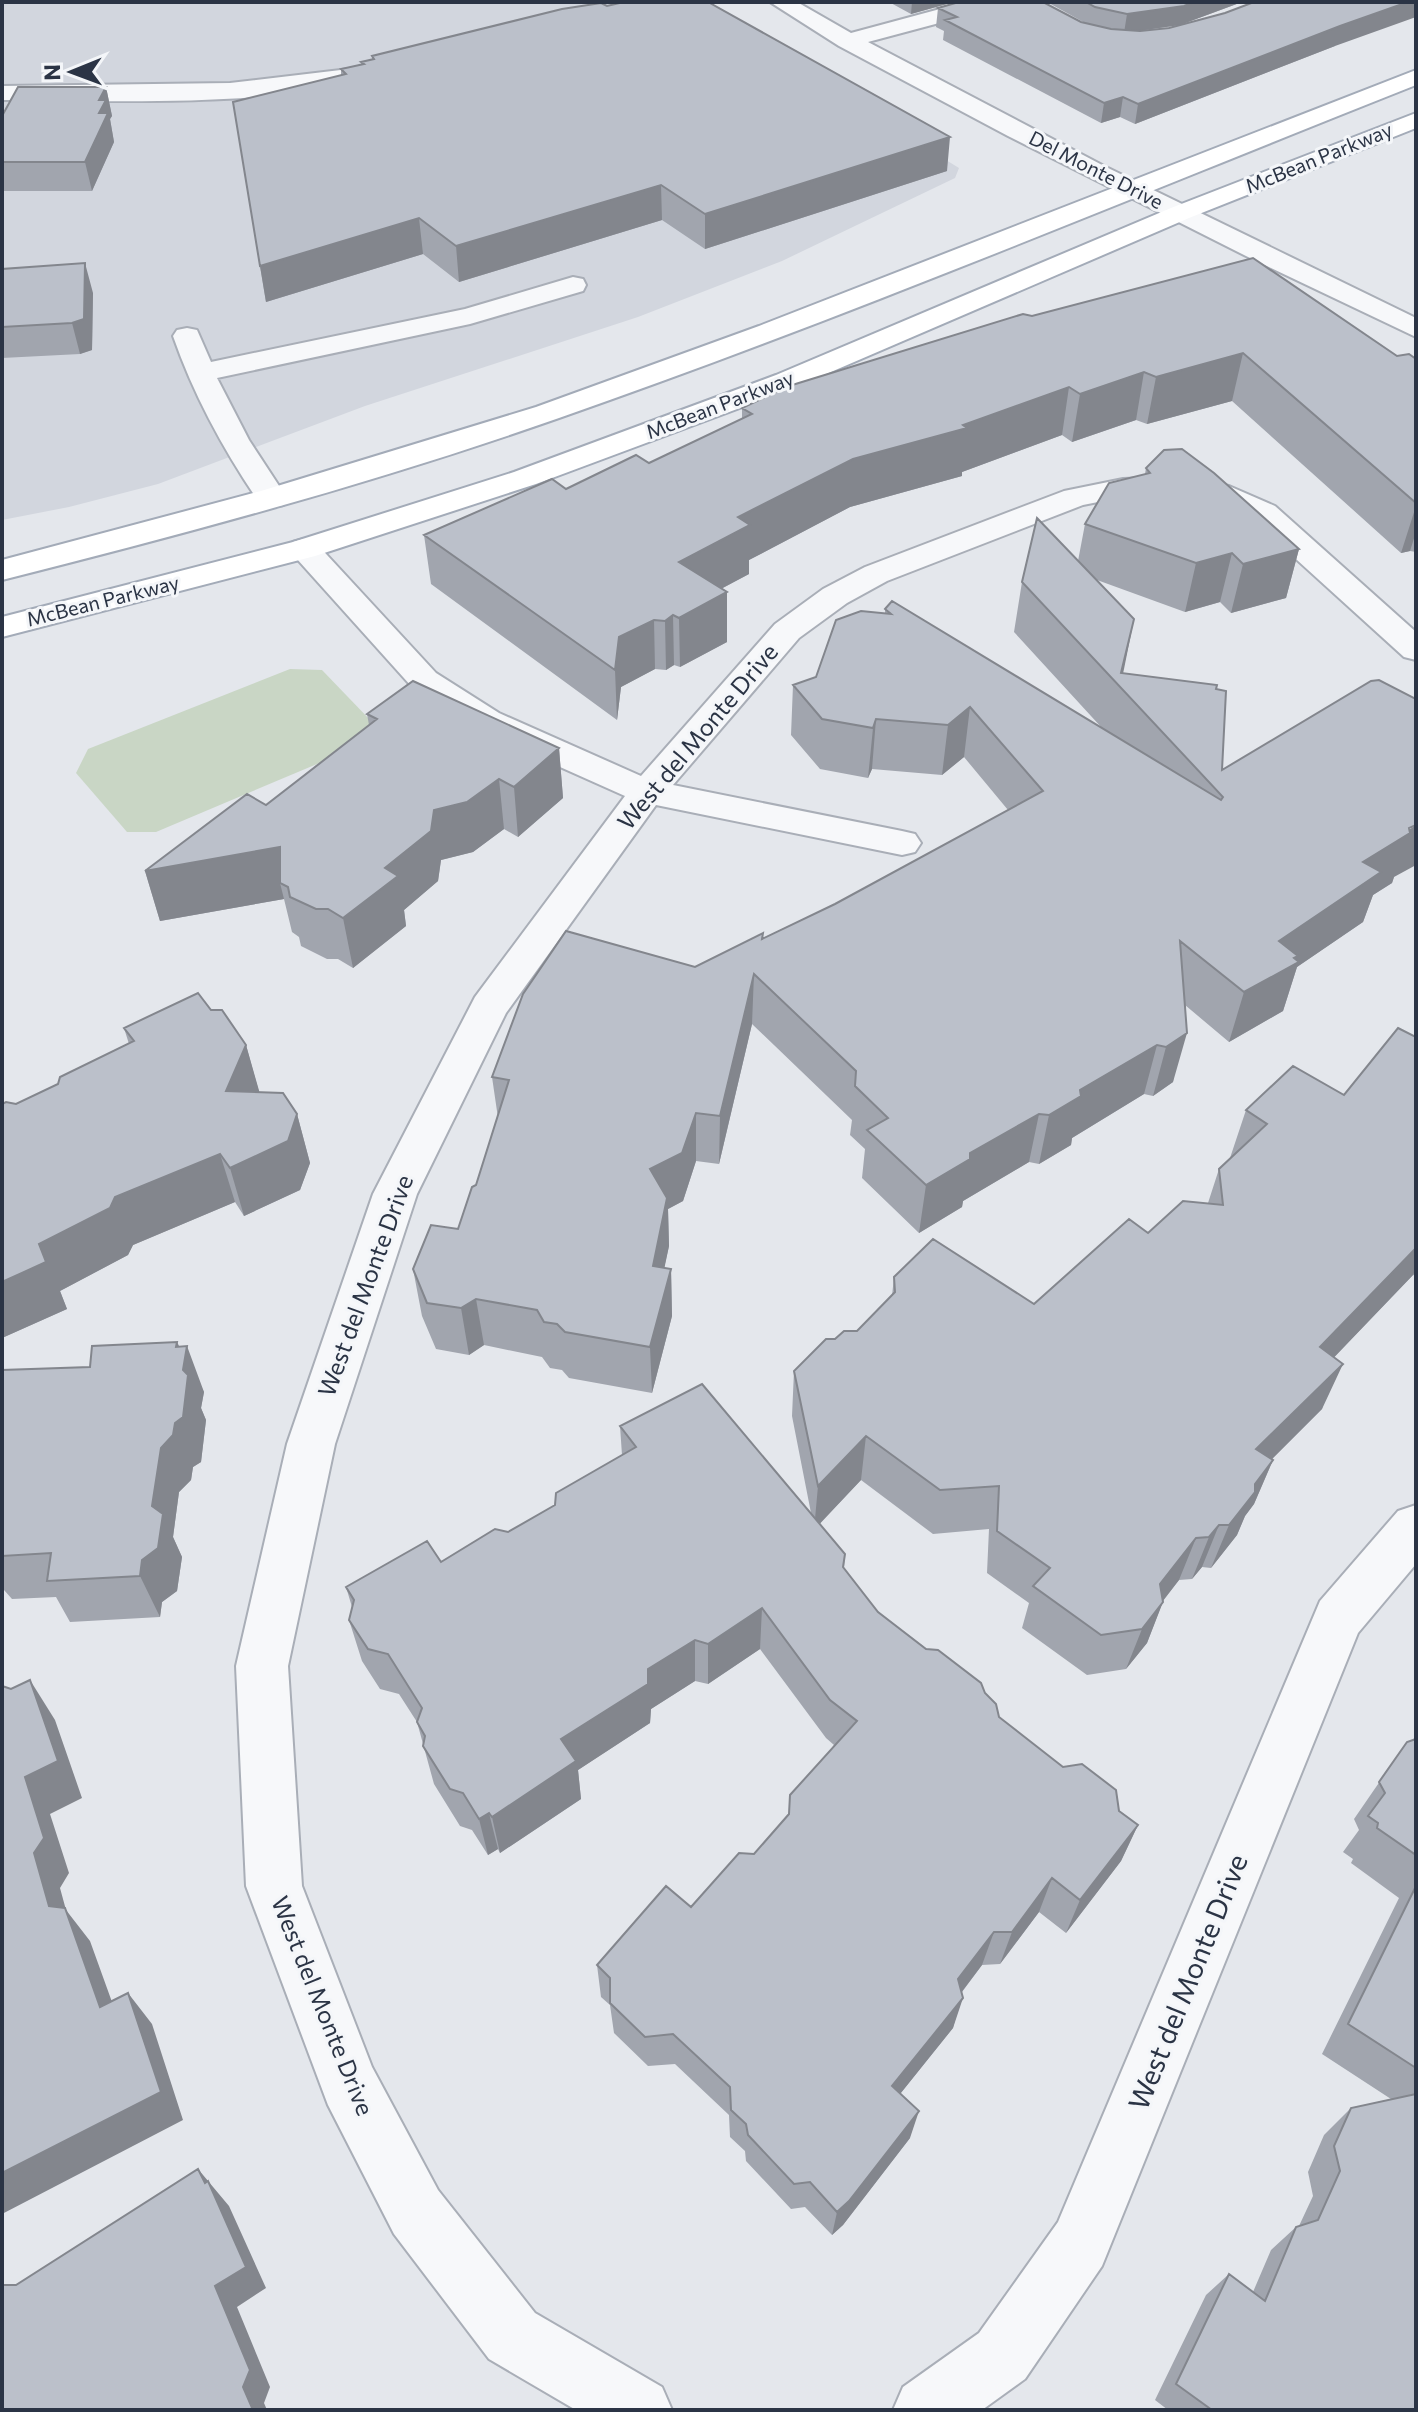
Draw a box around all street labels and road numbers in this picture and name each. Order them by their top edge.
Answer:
street label: McBean Parkway [1242,117,1396,198]
street label: Del Monte Drive [1025,125,1168,213]
street label: McBean Parkway [642,365,797,443]
street label: McBean Parkway [24,569,182,631]
street label: West del Monte Drive [611,637,783,835]
street label: West del Monte Drive [311,1171,418,1400]
street label: West del Monte Drive [1120,1849,1254,2114]
street label: West del Monte Drive [266,1892,381,2119]

